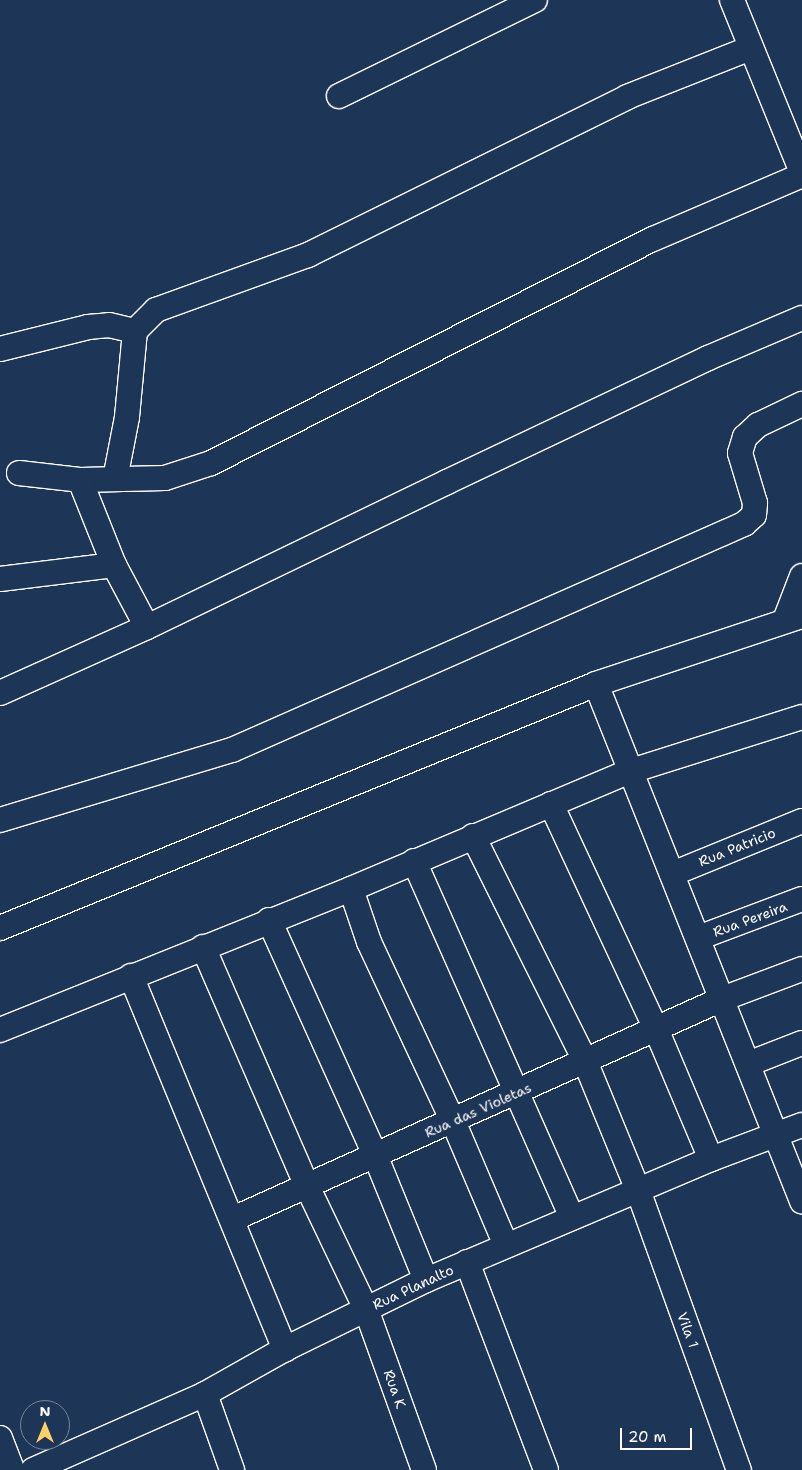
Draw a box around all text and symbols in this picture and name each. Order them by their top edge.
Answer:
street label: Rua Patricio [696,824,778,870]
street label: Rua Pereira [711,898,789,940]
street label: Rua das Violetas [422,1079,534,1141]
street label: Rua Planalto [370,1261,456,1313]
street label: Vila 1 [674,1310,702,1350]
street label: Rua K [380,1367,410,1411]
north arrow [20,1400,70,1450]
text: N [39,1402,51,1420]
scale bar [622,1418,694,1450]
text: 20 m [628,1427,667,1447]

